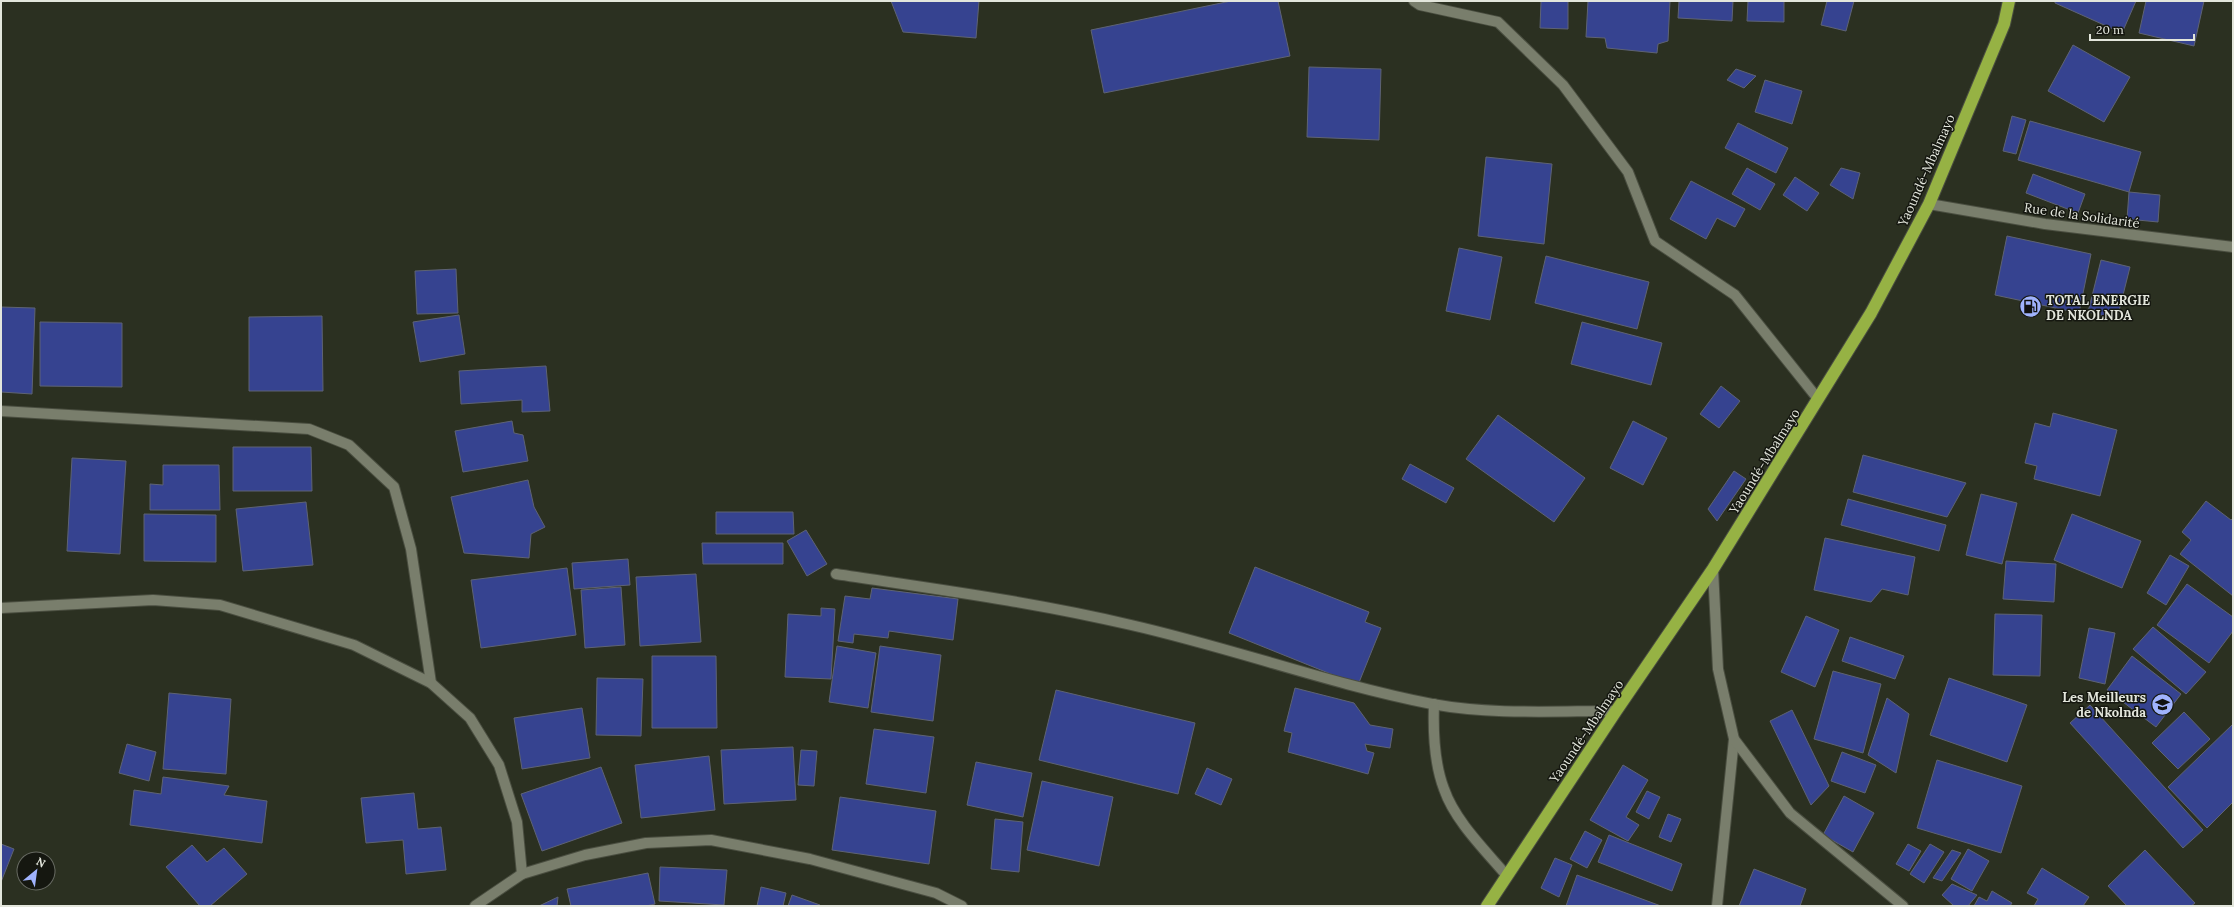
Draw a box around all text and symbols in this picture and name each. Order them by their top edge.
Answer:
scale bar [2090,16,2194,42]
text: 20 m [2096,22,2124,37]
street label: Yaoundé-Mbalmayo [1894,111,1959,230]
street label: Rue de la Solidarité [2023,199,2141,232]
place label: TOTAL ENERGIE DE NKOLNDA [2046,292,2150,324]
fuel station icon: TOTAL ENERGIE DE NKOLNDA [2018,294,2044,320]
street label: Yaoundé-Mbalmayo [1725,405,1804,518]
street label: Yaoundé-Mbalmayo [1545,676,1627,787]
place label: Les Meilleurs de Nkolnda [2062,689,2146,721]
school or university icon: Les Meilleurs de Nkolnda [2149,691,2175,717]
north arrow [16,851,56,891]
text: N [34,854,48,871]

